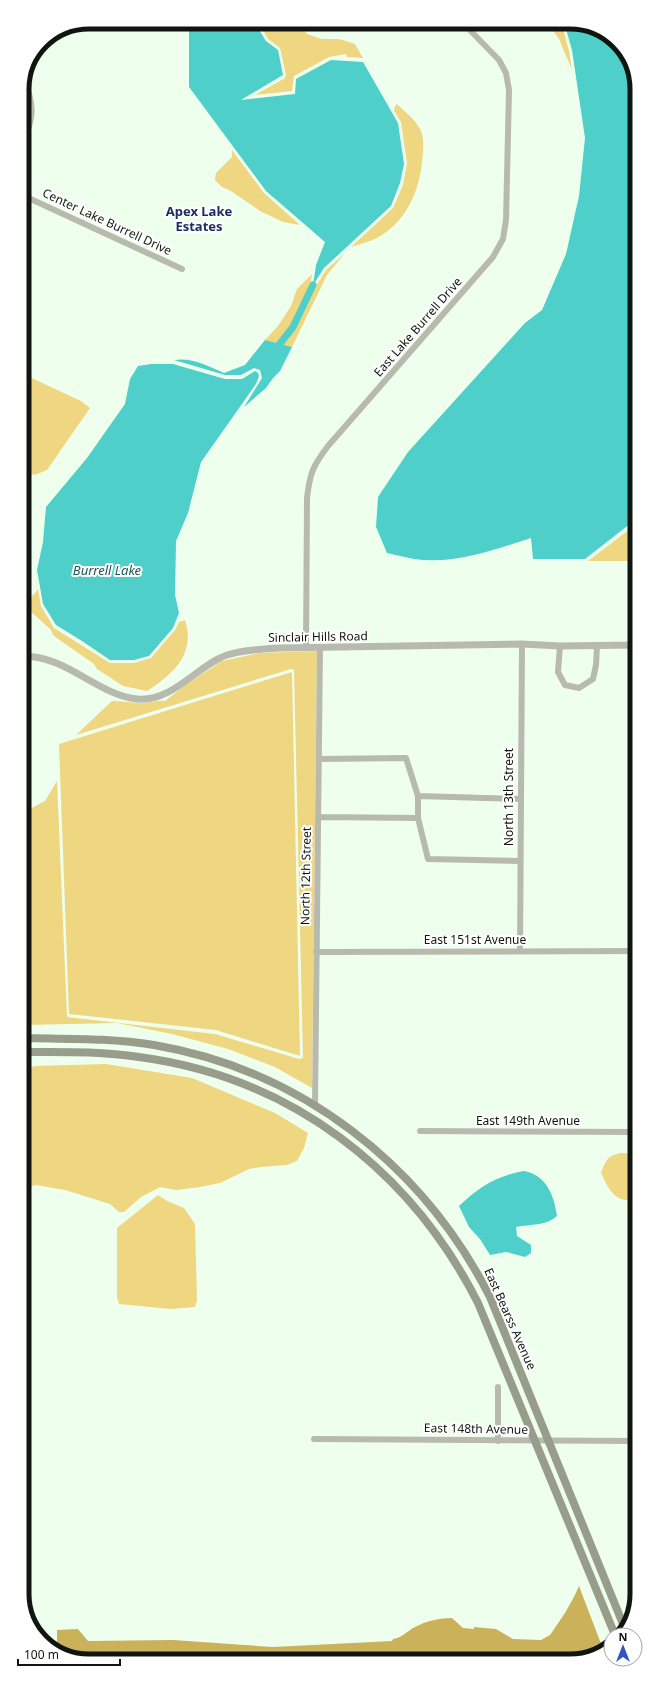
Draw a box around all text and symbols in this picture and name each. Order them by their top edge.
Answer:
street label: Center Lake Burrell Drive [40,184,175,259]
district label: Apex Lake Estates [166,202,232,235]
street label: East Lake Burrell Drive [370,273,466,380]
water label: Burrell Lake [73,561,142,579]
street label: Sinclair Hills Road [268,627,368,646]
street label: North 13th Street [500,747,517,846]
street label: North 12th Street [296,826,315,925]
street label: East 151st Avenue [424,931,526,948]
street label: East 149th Avenue [476,1112,580,1129]
street label: East Bearss Avenue [480,1265,541,1373]
street label: East 148th Avenue [424,1419,528,1438]
north arrow [603,1627,643,1667]
text: N [619,1629,627,1644]
scale bar [18,1641,120,1667]
text: 100 m [24,1646,59,1663]

